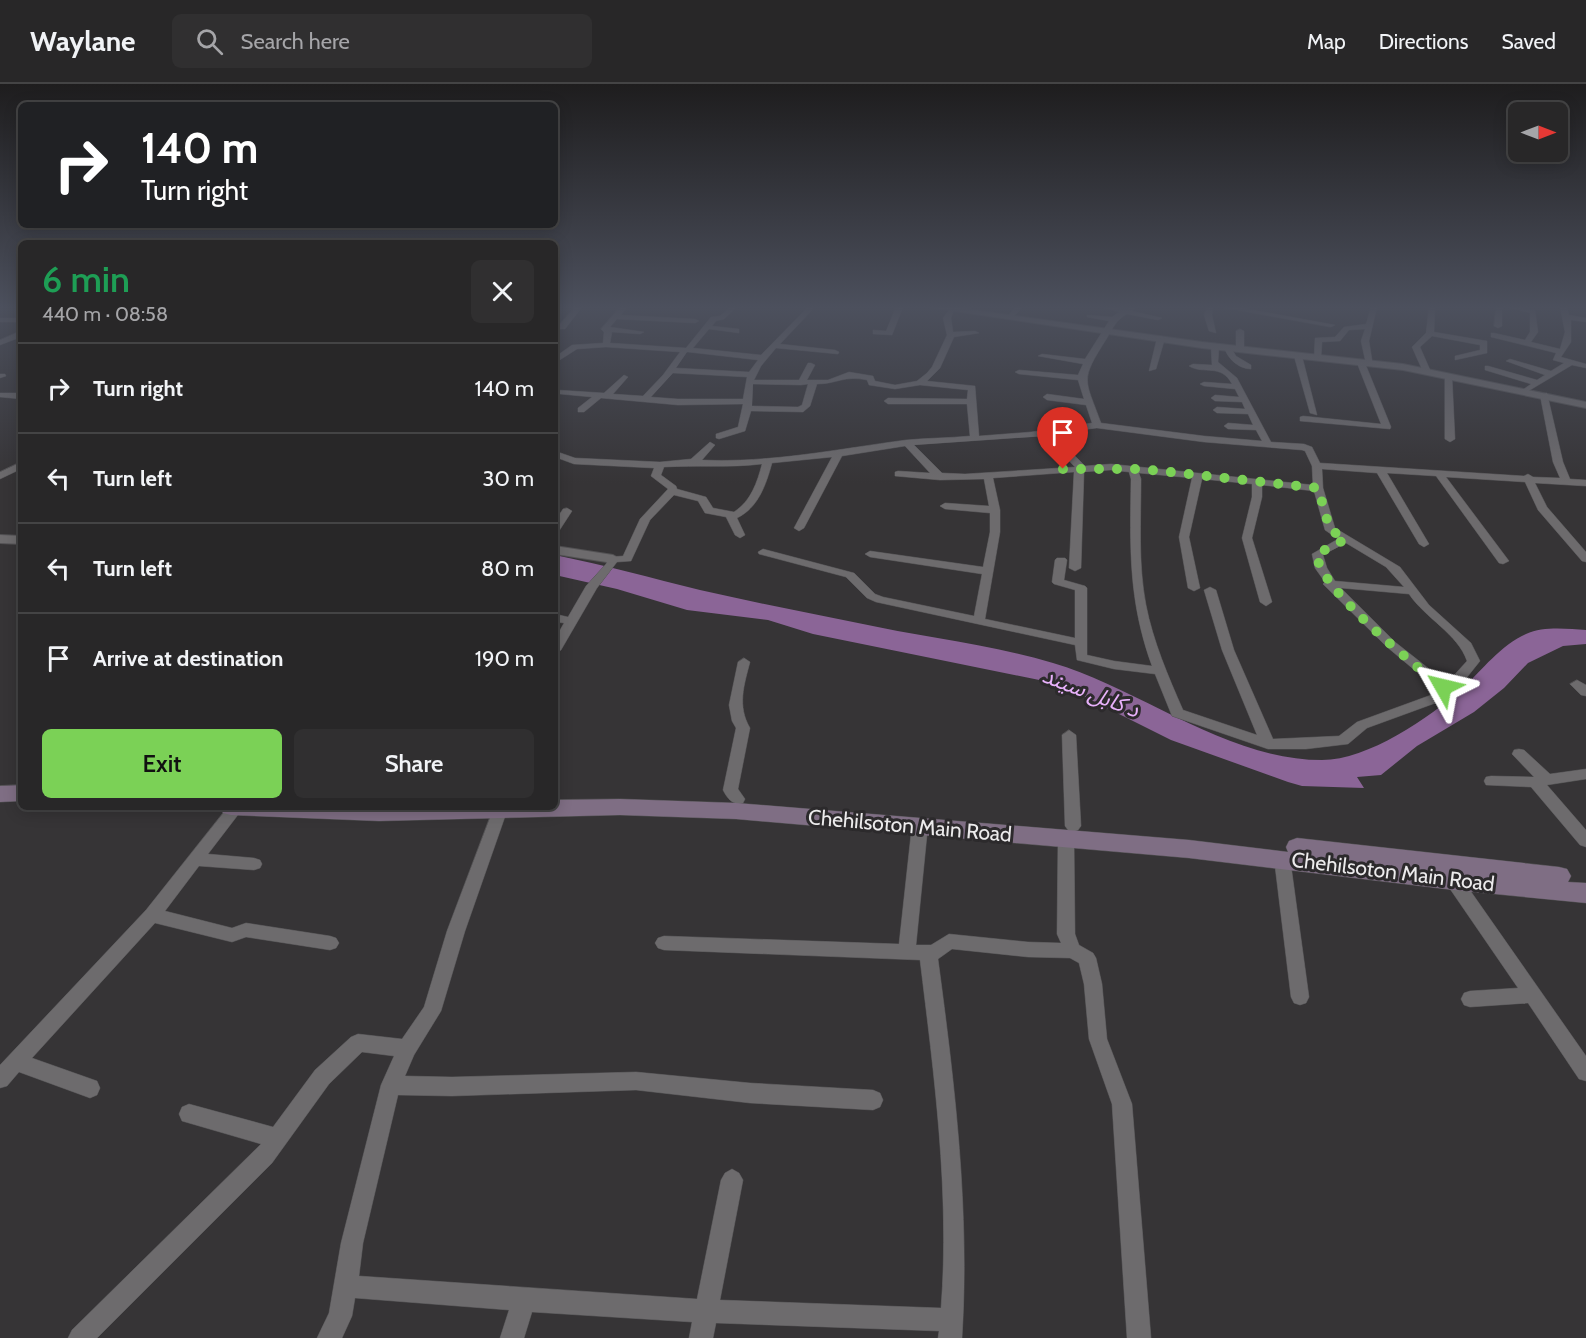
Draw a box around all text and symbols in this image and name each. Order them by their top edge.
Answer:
search box [172,14,592,68]
text: Waylane [30,24,136,58]
icon: search [193,25,226,58]
text: Search here [241,28,350,55]
text: Map [1307,29,1346,54]
text: Directions [1379,29,1468,54]
text: Saved [1501,29,1556,54]
north arrow [1508,102,1568,162]
map controls [1508,102,1568,162]
text: 140 m [141,122,258,174]
icon: right [42,126,120,204]
text: Turn right [141,174,248,207]
text: 6 min [42,257,130,301]
button: close [471,260,534,323]
text: 440 m · 08:58 [42,302,168,326]
icon: right [42,372,75,405]
text: Turn right [93,375,183,402]
text: 140 m [475,375,534,402]
pin [1037,407,1088,469]
icon: arrive [1046,416,1079,449]
icon: left [42,462,75,495]
text: Turn left [93,465,172,492]
text: 30 m [482,465,534,492]
icon: left [42,552,75,585]
text: Turn left [93,555,172,582]
text: 80 m [481,555,534,582]
icon: arrive [42,642,75,675]
text: Arrive at destination [93,645,283,672]
text: 190 m [475,645,534,672]
position arrow [1411,655,1475,719]
water label: د کابل سيند [1039,662,1144,723]
button: Exit [42,729,282,798]
button: Share [294,729,534,798]
street label: Chehilsoton Main Road [807,804,1013,847]
street label: Chehilsoton Main Road [1290,847,1496,896]

